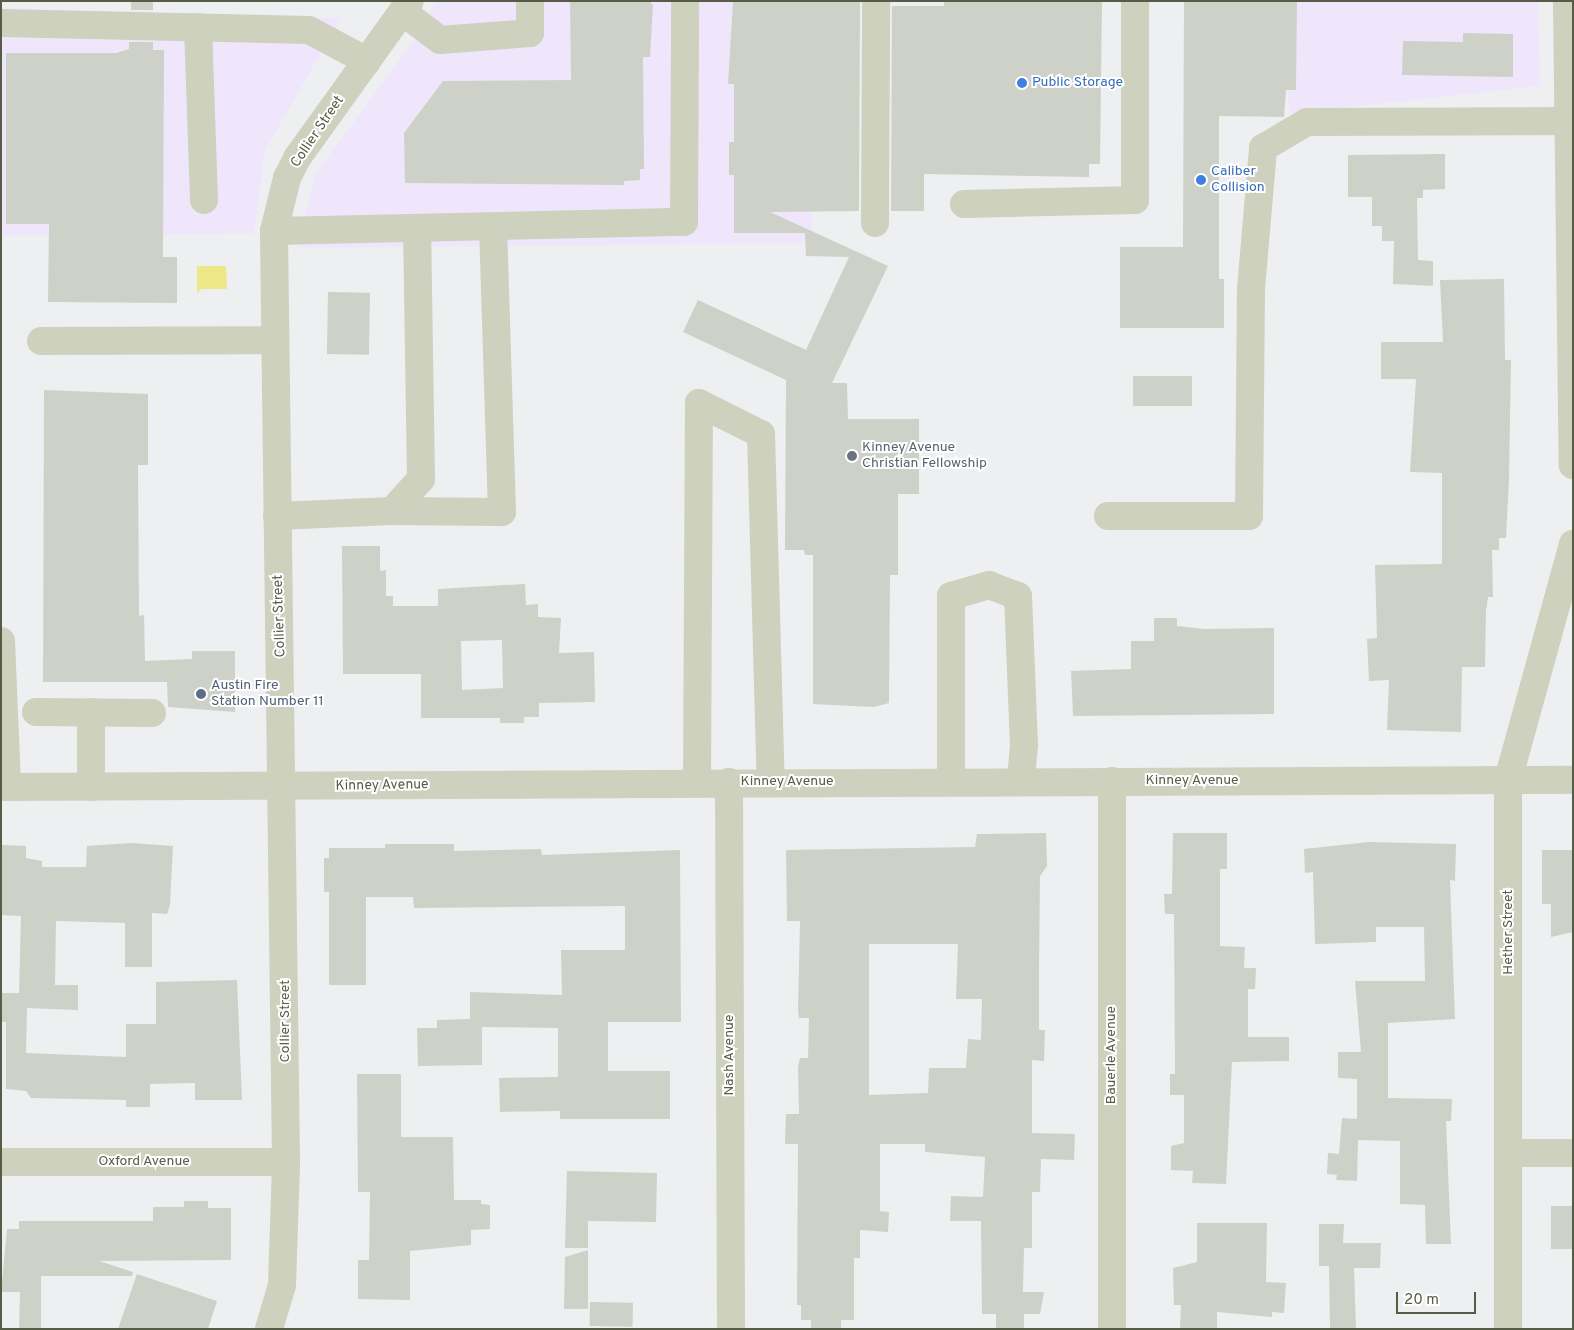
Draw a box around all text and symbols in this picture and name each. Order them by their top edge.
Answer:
place label: Public Storage [1032,75,1123,91]
marker: Public Storage [1016,77,1028,89]
street label: Collier Street [288,93,348,171]
place label: Caliber Collision [1211,164,1265,196]
marker: Caliber Collision [1195,174,1207,186]
place label: Kinney Avenue Christian Fellowship [862,440,987,472]
marker: Kinney Avenue Christian Fellowship [846,450,858,462]
street label: Collier Street [270,574,290,658]
place label: Austin Fire Station Number 11 [211,678,324,710]
marker: Austin Fire Station Number 11 [195,688,207,700]
street label: Kinney Avenue [1145,773,1239,789]
street label: Kinney Avenue [740,774,834,790]
street label: Kinney Avenue [335,777,429,795]
street label: Hether Street [1501,889,1517,975]
street label: Collier Street [278,980,294,1062]
street label: Bauerle Avenue [1104,1006,1120,1104]
street label: Nash Avenue [722,1014,738,1096]
street label: Oxford Avenue [98,1154,190,1170]
scale bar [1399,1282,1479,1314]
text: 20 m [1404,1291,1439,1310]

